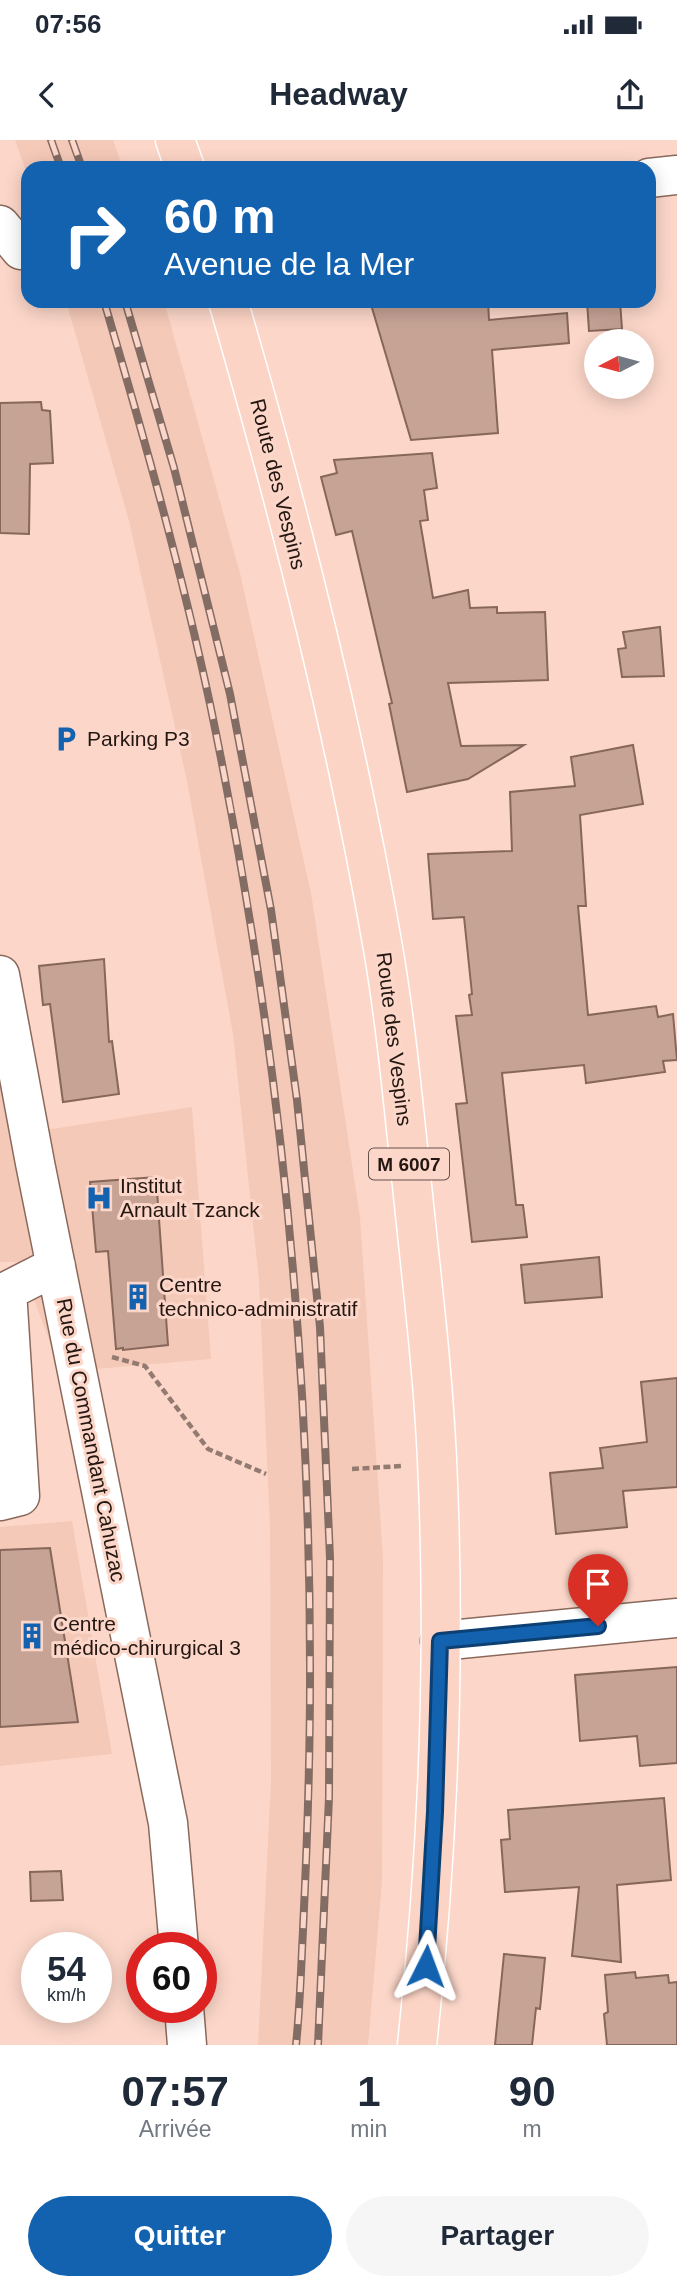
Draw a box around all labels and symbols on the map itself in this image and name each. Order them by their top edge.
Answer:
north arrow [584,329,654,399]
street label: Route des Vespins [246,396,311,572]
parking icon: Parking P3 [51,724,81,754]
place label: Parking P3 [87,727,190,750]
street label: Route des Vespins [372,951,417,1127]
road number: M 6007 [369,1148,449,1180]
place label: Institut Arnault Tzanck [120,1174,260,1221]
hospital icon: Institut Arnault Tzanck [84,1183,114,1213]
place label: Centre technico-administratif [159,1273,358,1320]
building icon: Centre technico-administratif [123,1282,153,1312]
street label: Rue du Commandant Cahuzac [53,1296,130,1584]
pin [568,1554,628,1626]
place label: Centre médico-chirurgical 3 [53,1612,241,1659]
building icon: Centre médico-chirurgical 3 [17,1621,47,1651]
position arrow [389,1929,463,2003]
speed limit sign: 60 [126,1932,217,2023]

